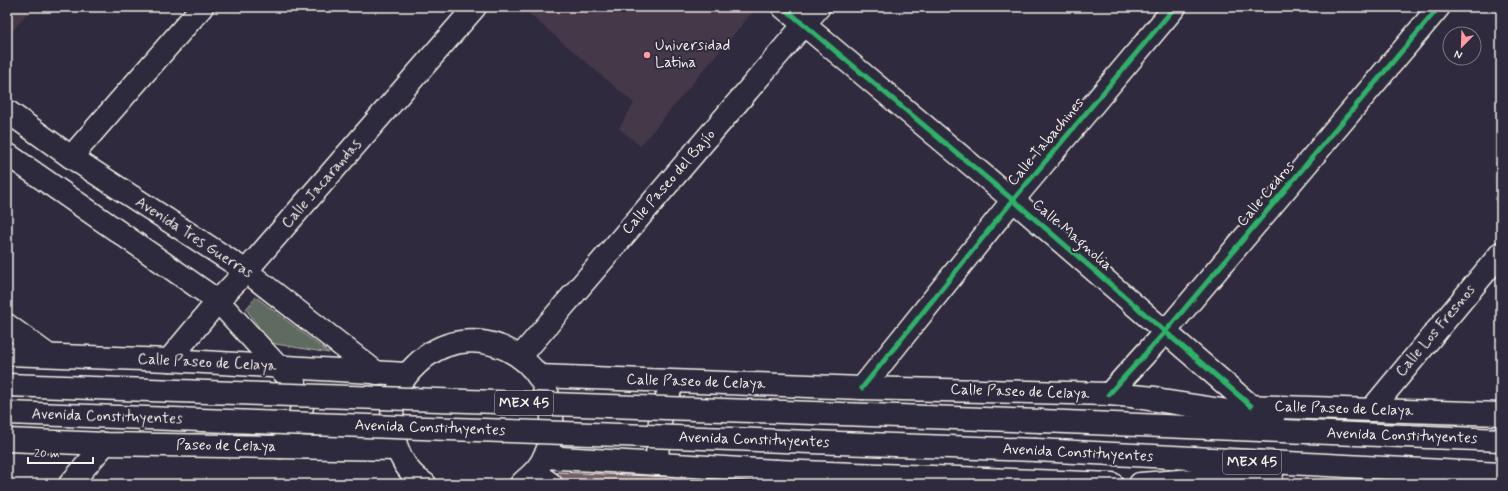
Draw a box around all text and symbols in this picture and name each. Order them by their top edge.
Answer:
north arrow [1442,26,1482,66]
place label: Universidad Latina [655,36,730,73]
text: N [1452,46,1465,62]
marker: Universidad Latina [642,50,652,60]
street label: Calle Tabachines [1003,93,1089,190]
street label: Calle Paseo del Bajío [618,125,720,239]
street label: Calle Jacarandas [278,135,366,233]
street label: Calle Cedros [1233,157,1300,231]
street label: Avenida Tres Guerras [131,193,257,284]
street label: Calle Magnolia [1027,195,1116,276]
street label: Calle Los Fresnos [1392,280,1481,381]
street label: Calle Paseo de Celaya [137,349,278,377]
street label: Calle Paseo de Celaya [626,370,767,394]
street label: Calle Paseo de Celaya [950,380,1091,404]
road number: MEX 45 [495,391,553,415]
street label: Calle Paseo de Celaya [1274,397,1415,421]
street label: Avenida Constituyentes [31,404,183,430]
street label: Avenida Constituyentes [354,415,506,441]
street label: Avenida Constituyentes [1326,423,1478,449]
street label: Avenida Constituyentes [678,427,830,453]
street label: Paseo de Celaya [176,435,277,457]
scale bar [28,439,93,465]
street label: Avenida Constituyentes [1002,439,1154,467]
text: 20 m [34,446,60,462]
road number: MEX 45 [1223,450,1281,474]

